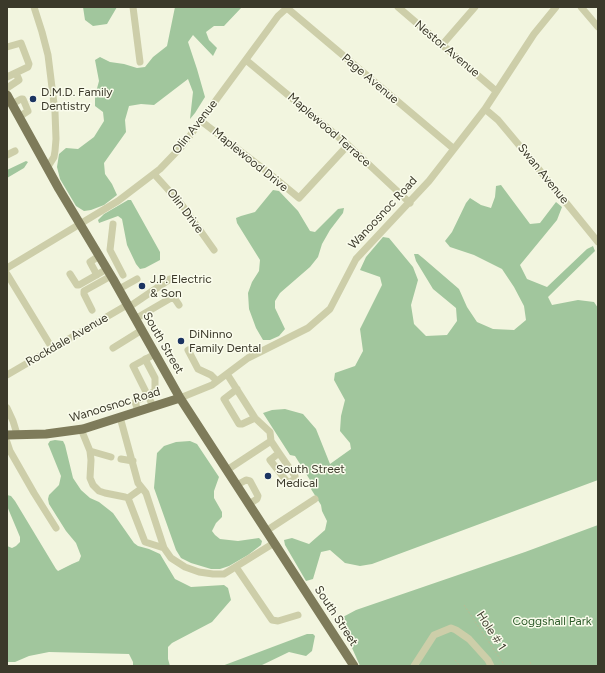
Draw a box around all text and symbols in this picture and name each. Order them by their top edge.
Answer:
street label: Nestor Avenue [412,18,482,80]
street label: Page Avenue [339,51,401,107]
place label: D.M.D. Family Dentistry [41,85,113,113]
street label: Maplewood Terrace [285,90,373,170]
marker: D.M.D. Family Dentistry [28,94,38,104]
street label: Olin Avenue [169,97,221,157]
street label: Maplewood Drive [209,125,291,195]
street label: Swan Avenue [514,141,572,207]
street label: Wanoosnoc Road [346,174,420,252]
street label: Olin Drive [164,186,206,236]
place label: J.P. Electric & Son [150,272,212,300]
marker: J.P. Electric & Son [137,281,147,291]
street label: South Street [140,310,186,376]
street label: Rockdale Avenue [23,311,111,369]
place label: DiNinno Family Dental [189,327,261,355]
marker: DiNinno Family Dental [176,336,186,346]
street label: Wanoosnoc Road [68,384,162,426]
place label: South Street Medical [276,462,345,490]
marker: South Street Medical [263,471,273,481]
street label: South Street [311,583,361,649]
street label: Hole # 1 [473,609,509,653]
park label: Coggshall Park [512,614,592,628]

